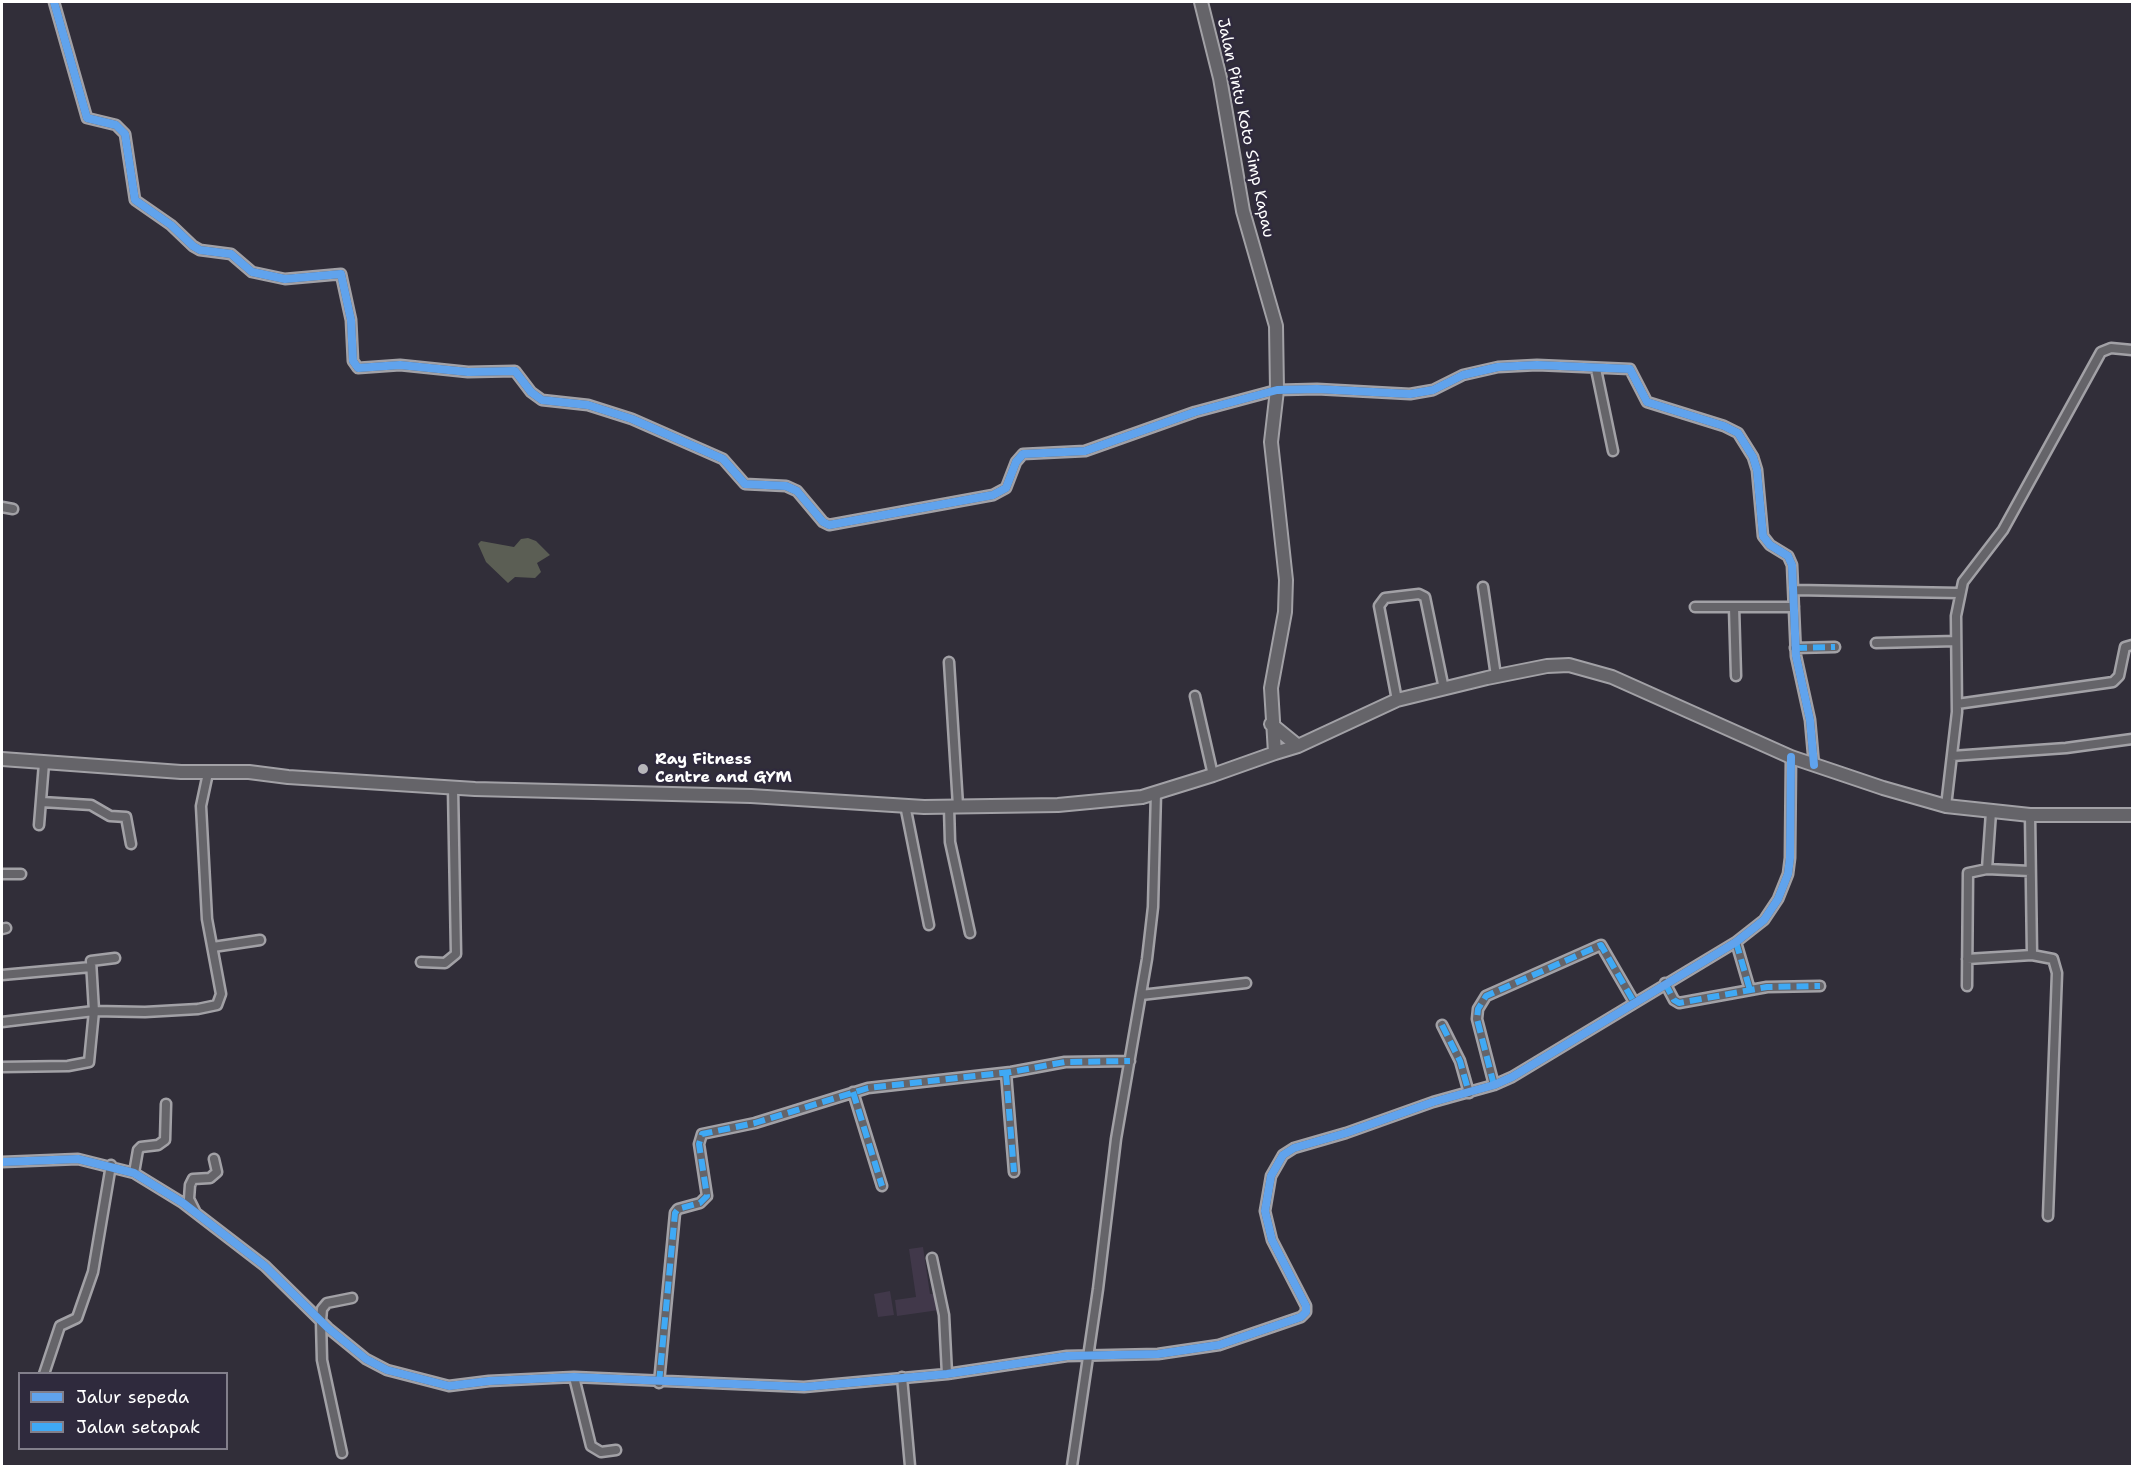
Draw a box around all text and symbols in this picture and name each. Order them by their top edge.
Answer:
street label: Jalan Pintu Koto Simp Kapau [1212,17,1278,239]
place label: Ray Fitness Centre and GYM [655,750,792,788]
marker: Ray Fitness Centre and GYM [636,762,650,776]
legend [18,1372,228,1450]
text: Jalur sepeda [76,1385,189,1409]
text: Jalan setapak [76,1415,200,1439]

